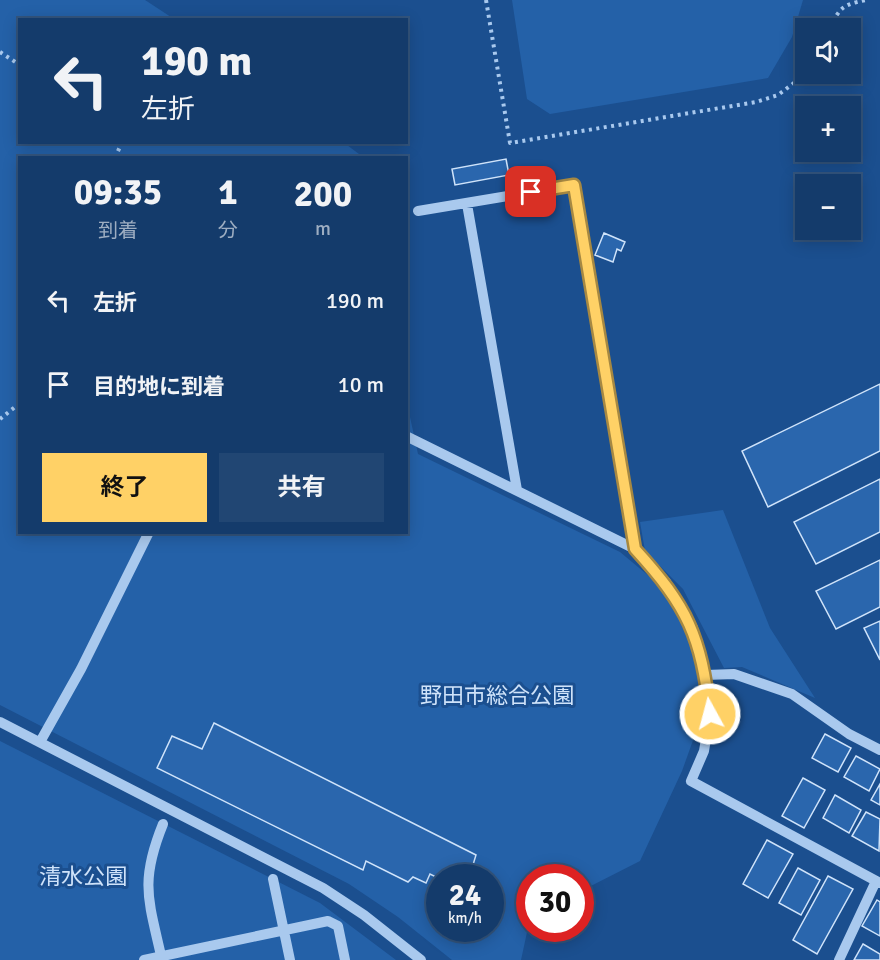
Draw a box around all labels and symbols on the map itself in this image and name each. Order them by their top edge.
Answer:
pin [505,166,556,217]
park label: 野田市総合公園 [420,682,574,709]
position arrow [678,682,742,746]
park label: 清水公園 [39,863,127,890]
speed limit sign: 30 [516,864,594,942]

